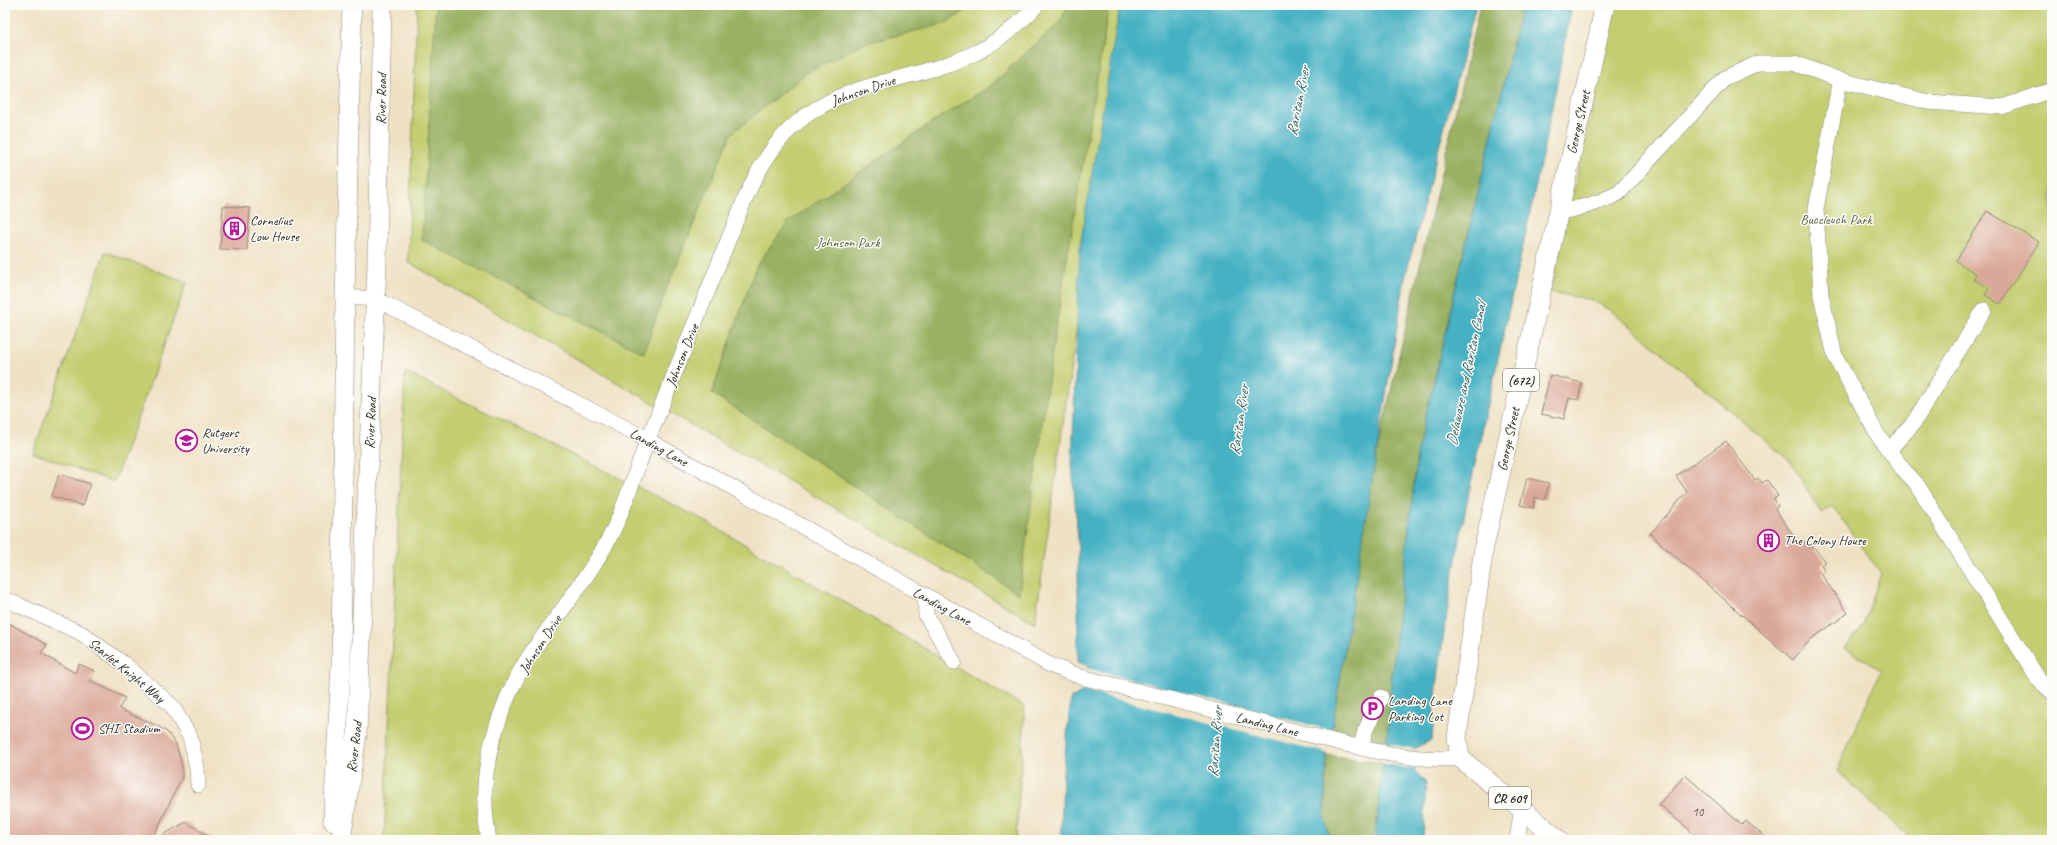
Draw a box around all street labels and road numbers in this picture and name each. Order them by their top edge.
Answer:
street label: River Road [373,71,390,125]
street label: Johnson Drive [828,71,899,110]
street label: George Street [1563,87,1594,155]
street label: Johnson Drive [662,320,703,390]
road number: (672) [1503,369,1539,391]
street label: River Road [361,394,380,449]
street label: George Street [1493,404,1524,472]
street label: Landing Lane [627,425,692,471]
street label: Landing Lane [910,584,975,630]
street label: Johnson Drive [515,611,566,678]
street label: Scarlet Knight Way [85,634,169,707]
street label: Landing Lane [1234,709,1301,741]
street label: River Road [343,718,366,774]
road number: CR 609 [1489,787,1531,809]

